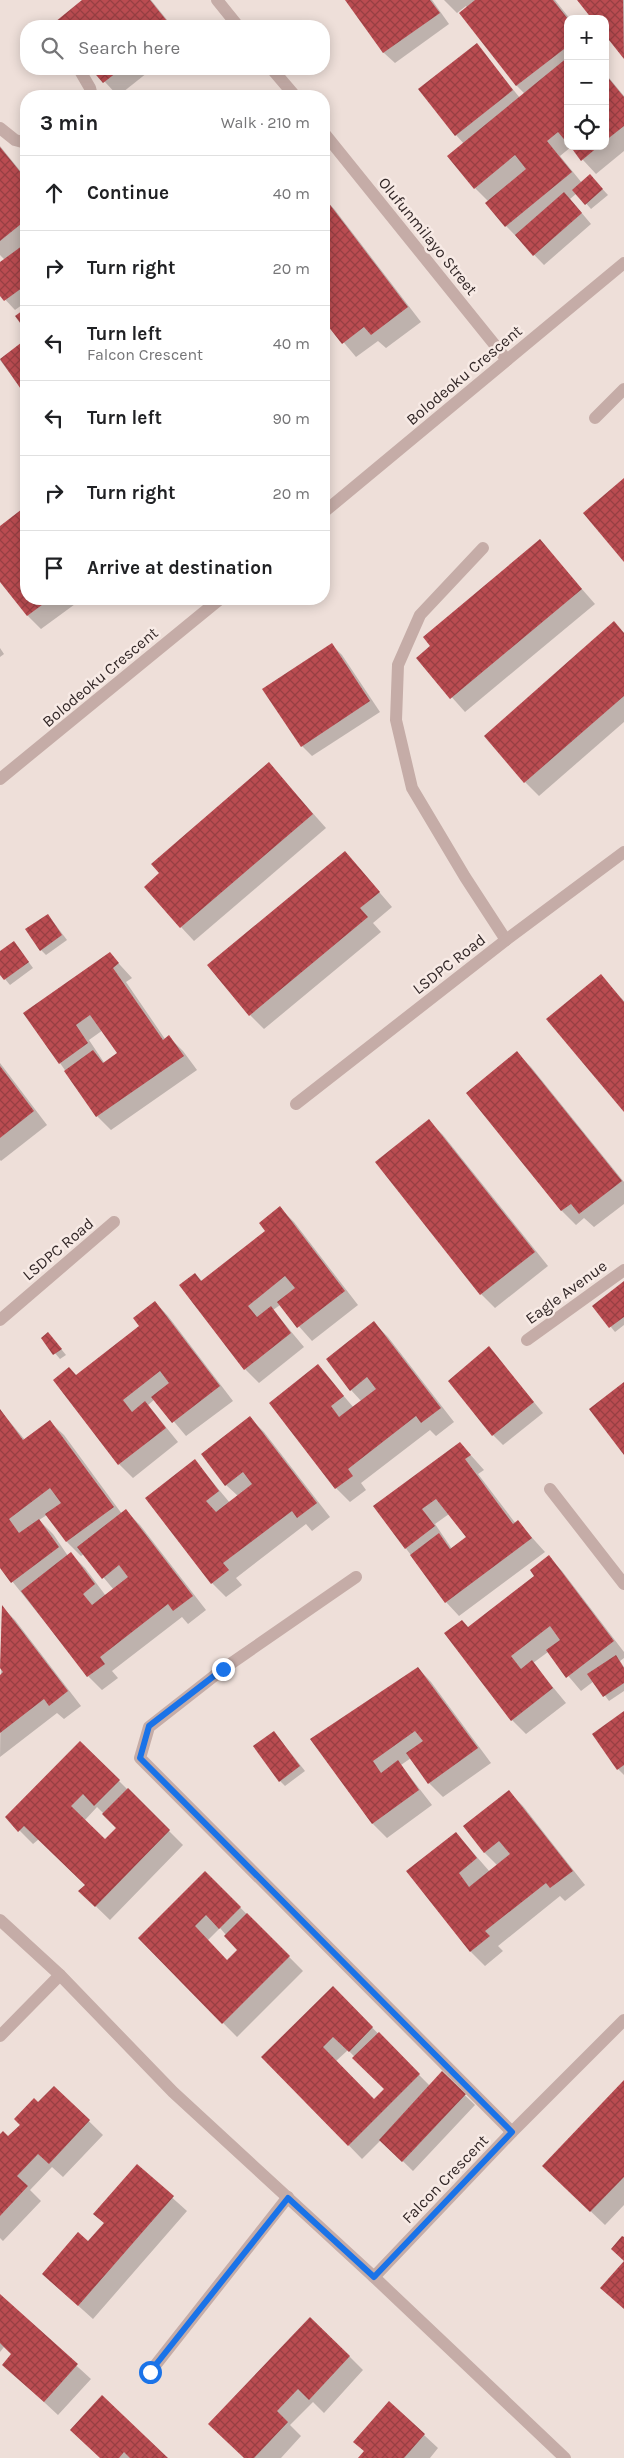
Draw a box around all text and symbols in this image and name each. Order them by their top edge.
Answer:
map controls [564,15,609,150]
button: + [564,15,609,60]
search box [20,20,330,75]
icon: search [38,34,66,62]
text: Search here [78,37,180,59]
button: − [564,60,609,105]
button: locate [564,105,609,150]
text: 3 min [40,111,98,135]
text: Walk · 210 m [221,113,310,132]
street label: Olufunmilayo Street [375,173,481,299]
icon: ahead [40,179,68,207]
text: Continue [87,182,169,204]
text: 40 m [273,184,310,203]
icon: right [40,254,68,282]
text: Turn right [87,257,176,279]
text: 20 m [272,259,310,278]
street label: Bolodeoku Crescent [402,321,526,429]
text: Turn left [87,323,162,345]
icon: left [40,329,68,357]
text: 40 m [273,334,310,353]
text: Falcon Crescent [87,345,203,364]
icon: left [40,404,68,432]
text: Turn left [87,407,162,429]
text: 90 m [272,409,310,428]
icon: right [40,479,68,507]
text: Turn right [87,482,176,504]
text: 20 m [272,484,310,503]
icon: arrive [40,554,68,582]
text: Arrive at destination [87,557,273,579]
street label: Bolodeoku Crescent [38,623,162,731]
street label: LSDPC Road [409,930,489,998]
street label: LSDPC Road [19,1214,97,1284]
street label: Eagle Avenue [522,1256,610,1328]
route end [212,1658,235,1681]
street label: Falcon Crescent [398,2131,492,2227]
route start [139,2361,162,2384]

